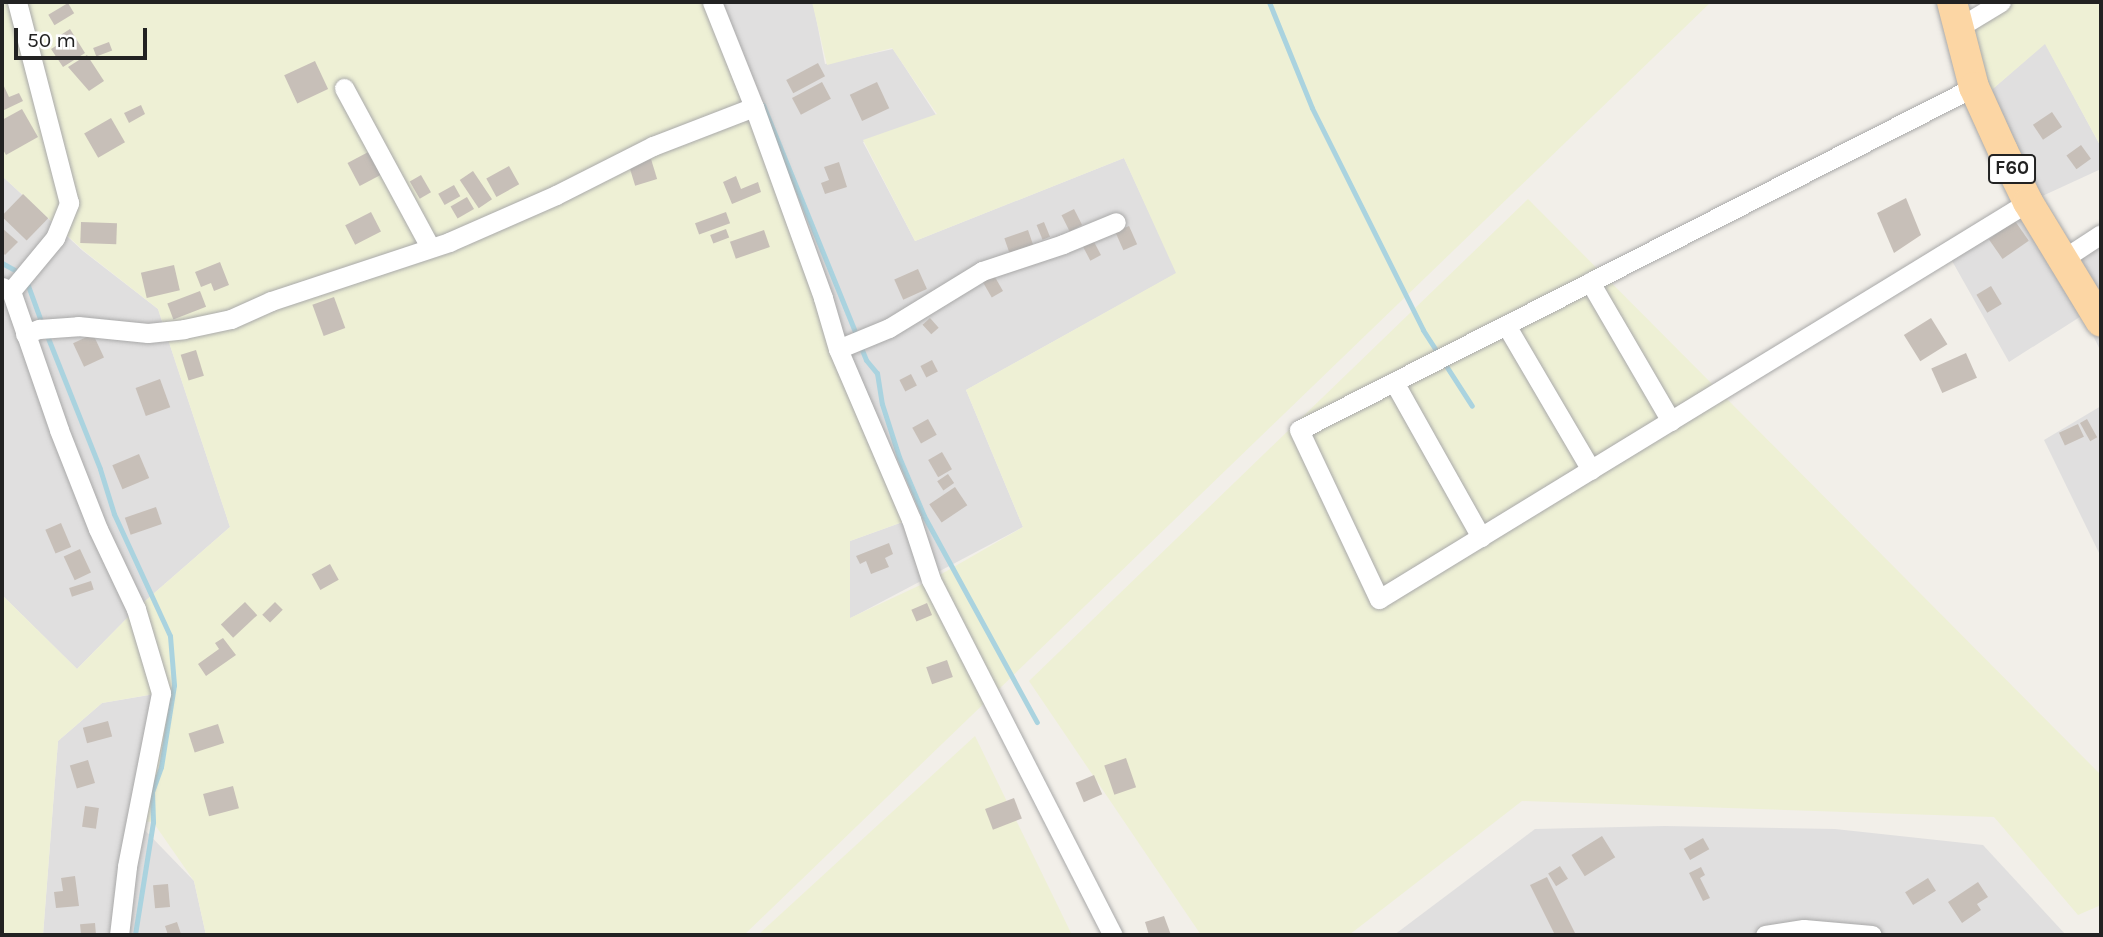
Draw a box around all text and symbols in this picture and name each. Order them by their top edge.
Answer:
scale bar [18,14,150,58]
text: 50 m [27,28,76,52]
road number: F60 [1988,154,2036,184]

